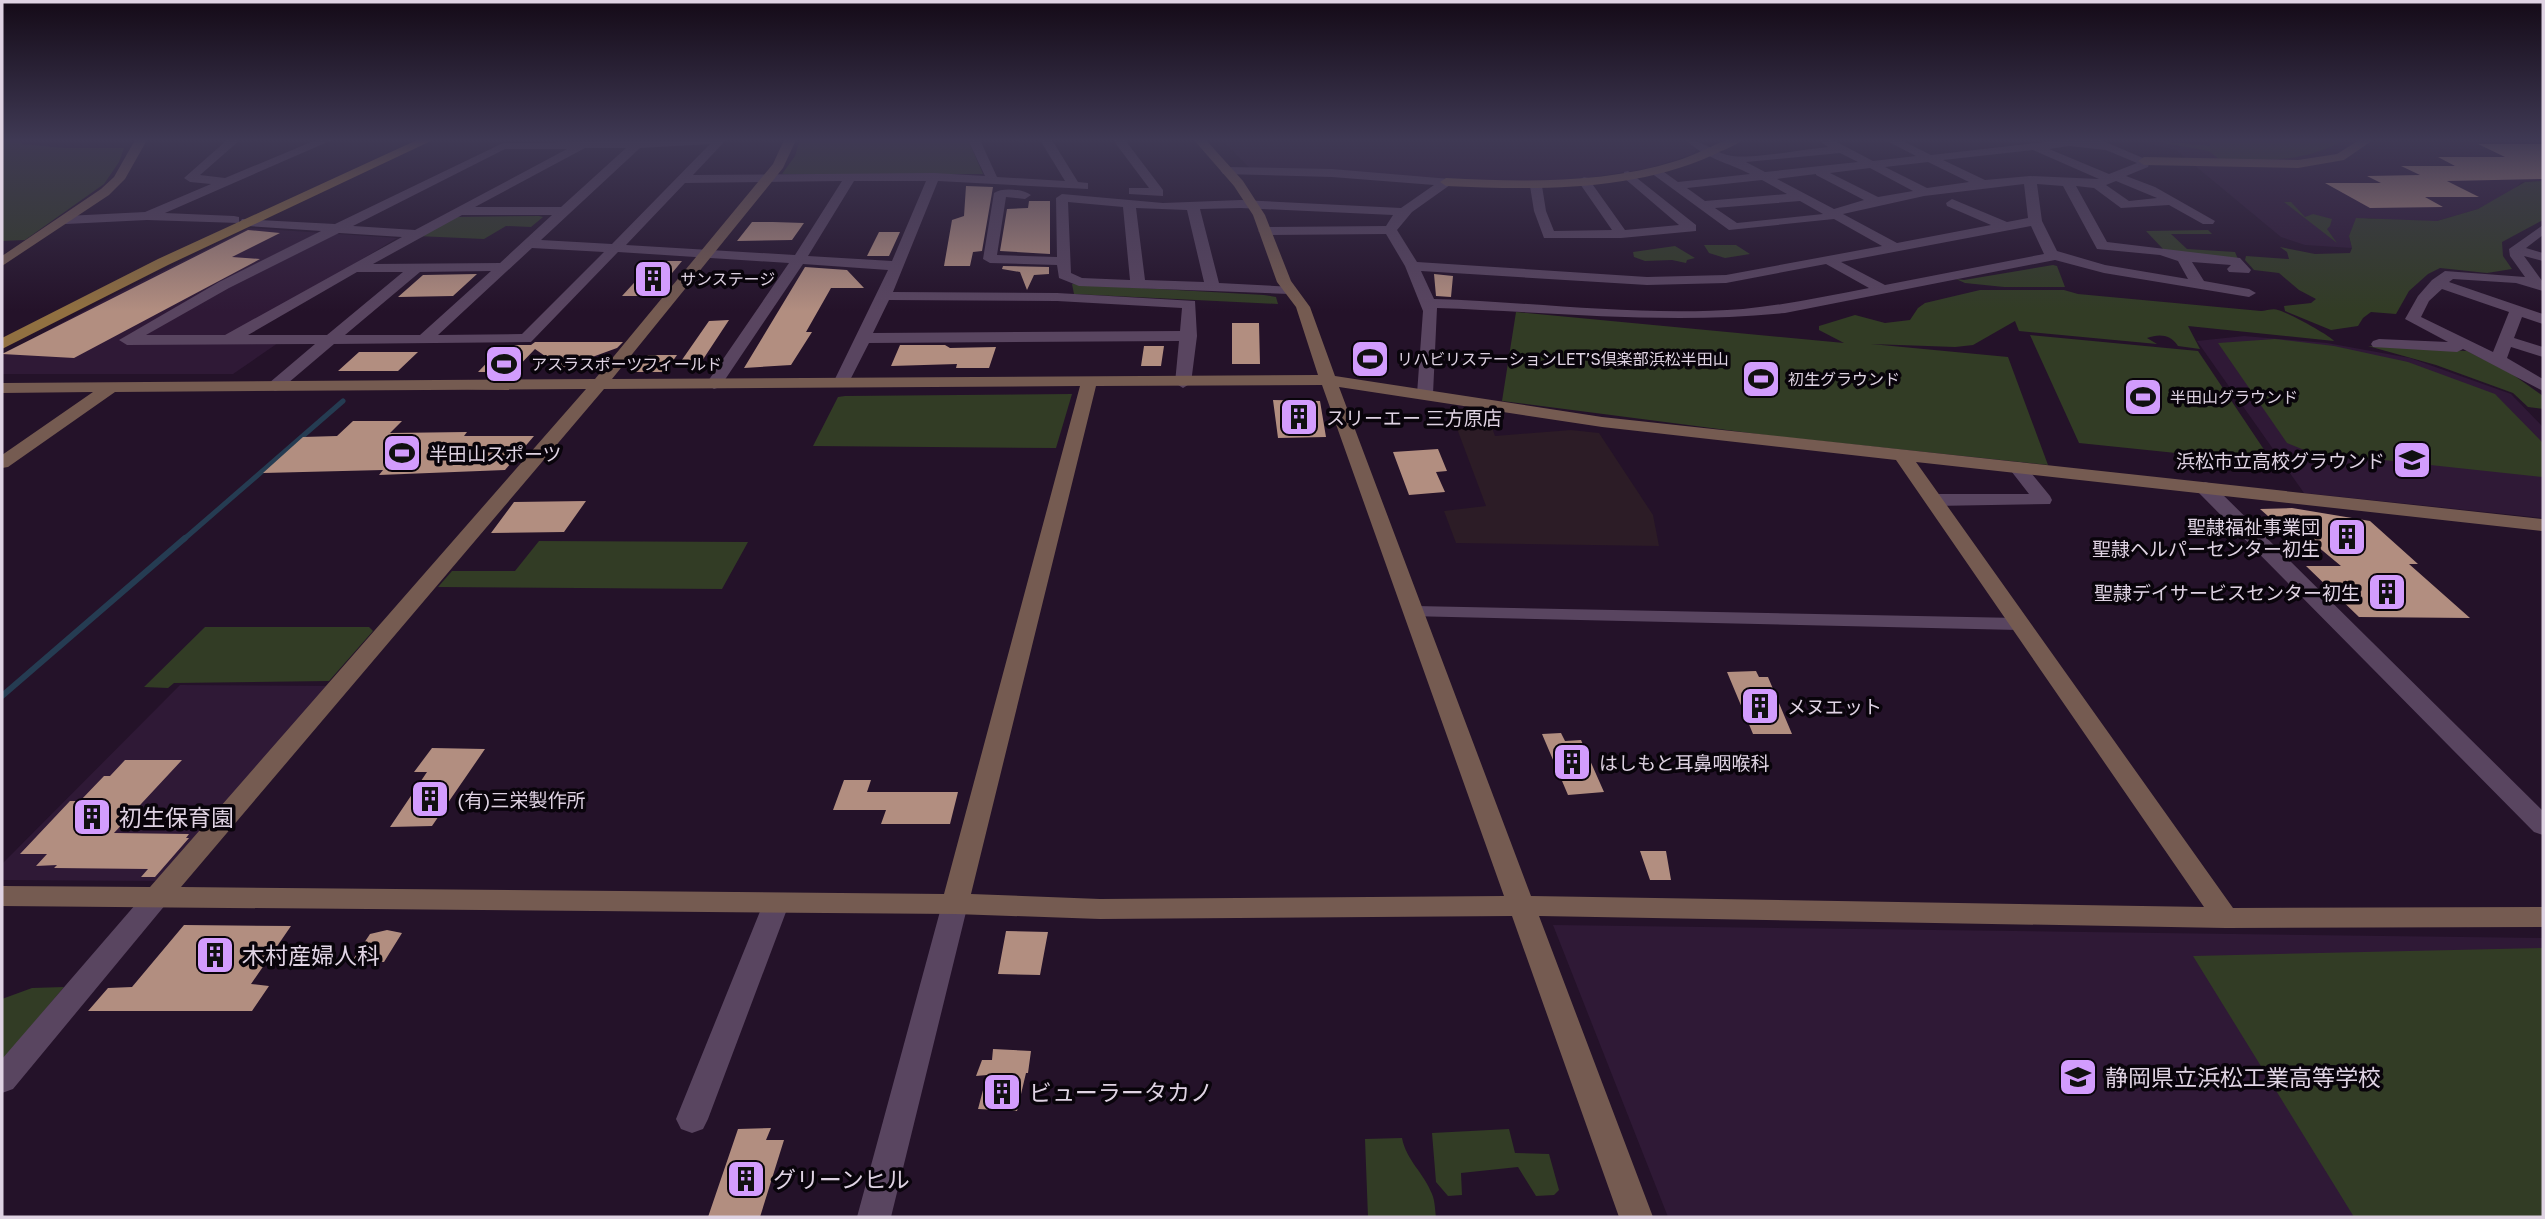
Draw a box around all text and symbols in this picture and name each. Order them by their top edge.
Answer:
building icon: サンステージ [632,258,674,300]
place label: サンステージ [680,269,775,289]
sports icon: リハビリステーションLET’S倶楽部浜松半田山 [1349,338,1391,380]
sports icon: アスラスポーツフィールド [483,343,525,385]
place label: リハビリステーションLET’S倶楽部浜松半田山 [1397,349,1729,369]
place label: アスラスポーツフィールド [531,354,722,374]
sports icon: 初生グラウンド [1740,358,1782,400]
place label: 初生グラウンド [1788,369,1900,389]
sports icon: 半田山グラウンド [2122,376,2164,418]
place label: 半田山グラウンド [2170,387,2298,407]
building icon: スリーエー 三方原店 [1278,396,1320,438]
place label: スリーエー 三方原店 [1326,406,1502,429]
sports icon: 半田山スポーツ [381,432,423,474]
school or university icon: 浜松市立高校グラウンド [2391,439,2433,481]
place label: 半田山スポーツ [429,442,562,465]
place label: 浜松市立高校グラウンド [2176,449,2385,472]
place label: 聖隷福祉事業団 聖隷ヘルパーセンター初生 [2092,515,2320,560]
building icon: 聖隷福祉事業団 聖隷ヘルパーセンター初生 [2326,516,2368,558]
building icon: 聖隷デイサービスセンター初生 [2366,571,2408,613]
place label: 聖隷デイサービスセンター初生 [2094,581,2360,604]
building icon: メヌエット [1739,685,1781,727]
place label: メヌエット [1787,695,1882,718]
building icon: はしもと耳鼻咽喉科 [1551,741,1593,783]
place label: はしもと耳鼻咽喉科 [1599,751,1770,774]
building icon: (有)三栄製作所 [409,778,451,820]
place label: (有)三栄製作所 [457,788,585,811]
building icon: 初生保育園 [71,796,113,838]
place label: 初生保育園 [119,803,234,831]
building icon: 木村産婦人科 [194,934,236,976]
place label: 木村産婦人科 [242,941,380,969]
school or university icon: 静岡県立浜松工業高等学校 [2057,1056,2099,1098]
place label: 静岡県立浜松工業高等学校 [2105,1063,2381,1091]
building icon: ビューラータカノ [981,1071,1023,1113]
place label: ビューラータカノ [1029,1078,1213,1106]
building icon: グリーンヒル [725,1158,767,1200]
place label: グリーンヒル [773,1165,910,1193]

